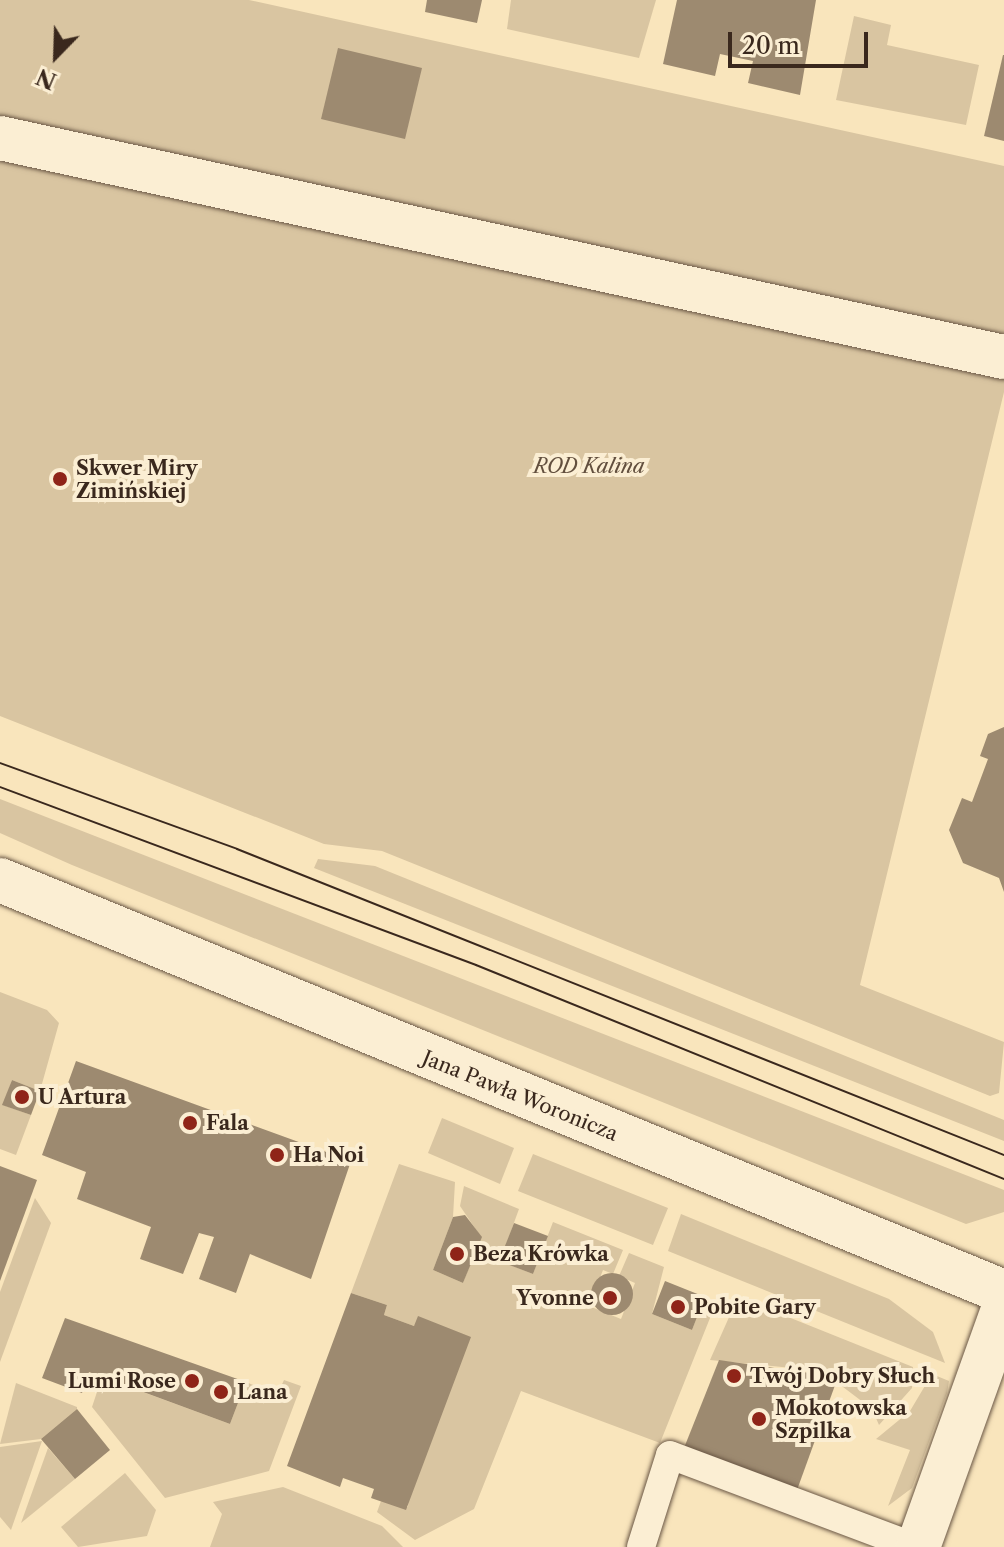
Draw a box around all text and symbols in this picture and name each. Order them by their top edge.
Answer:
north arrow [16,16,96,96]
scale bar [732,16,872,66]
text: 20 m [742,31,800,60]
text: N [32,62,61,95]
park label: ROD Kalina [533,454,645,478]
place label: Skwer Miry Zimińskiej [76,456,198,503]
marker: Skwer Miry Zimińskiej [51,470,69,488]
street label: Jana Pawła Woronicza [418,1046,622,1146]
place label: U Artura [38,1085,127,1109]
marker: U Artura [13,1088,31,1106]
place label: Fala [206,1111,249,1135]
marker: Fala [181,1114,199,1132]
place label: Ha Noi [293,1143,364,1167]
marker: Ha Noi [268,1146,286,1164]
place label: Beza Krówka [473,1242,609,1266]
marker: Beza Krówka [448,1245,466,1263]
place label: Yvonne [517,1286,594,1310]
marker: Yvonne [601,1289,619,1307]
place label: Pobite Gary [694,1295,816,1319]
marker: Pobite Gary [669,1298,687,1316]
place label: Twój Dobry Słuch [750,1364,936,1388]
marker: Twój Dobry Słuch [725,1367,743,1385]
place label: Lumi Rose [68,1369,176,1393]
marker: Lumi Rose [183,1372,201,1390]
place label: Lana [237,1380,288,1404]
marker: Lana [212,1383,230,1401]
place label: Mokotowska Szpilka [775,1396,907,1443]
marker: Mokotowska Szpilka [750,1410,768,1428]

